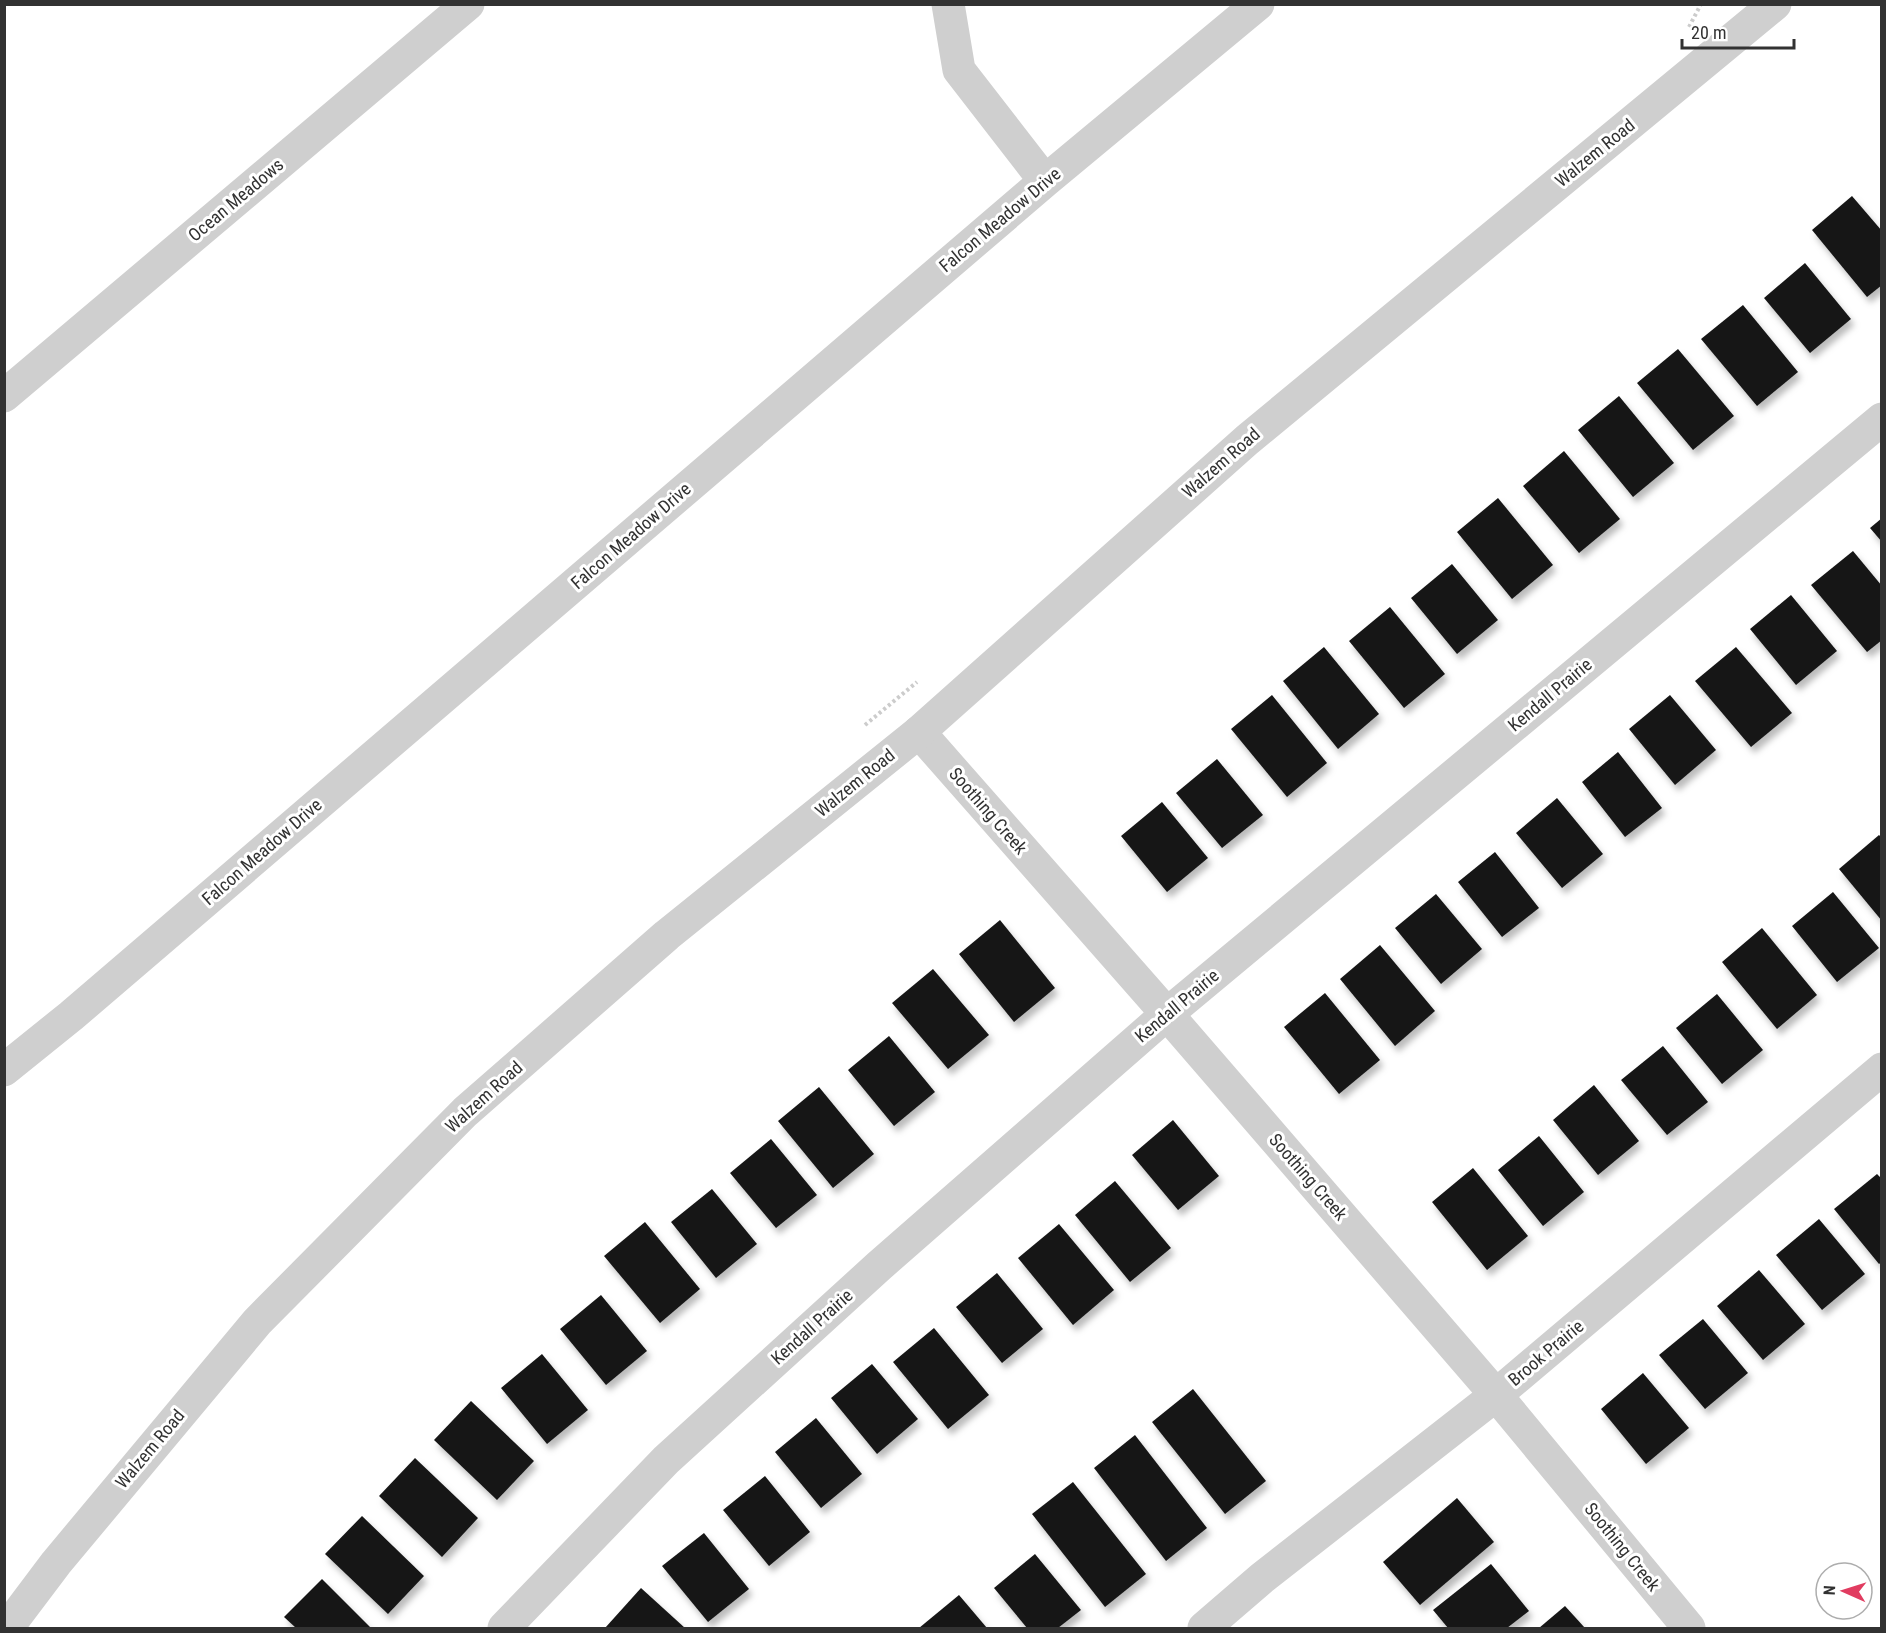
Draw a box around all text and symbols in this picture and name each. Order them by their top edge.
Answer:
scale bar [1682,12,1794,50]
text: 20 m [1691,22,1726,43]
street label: Walzem Road [1551,114,1639,191]
street label: Ocean Meadows [184,154,287,245]
street label: Falcon Meadow Drive [935,163,1065,276]
street label: Walzem Road [1177,423,1264,502]
street label: Falcon Meadow Drive [567,478,695,593]
street label: Kendall Prairie [1504,654,1596,736]
street label: Walzem Road [811,744,899,821]
street label: Soothing Creek [945,763,1032,858]
street label: Falcon Meadow Drive [198,794,326,909]
street label: Kendall Prairie [1131,965,1223,1047]
street label: Walzem Road [441,1057,526,1137]
street label: Soothing Creek [1265,1129,1352,1224]
street label: Kendall Prairie [767,1284,857,1369]
street label: Brook Prairie [1504,1315,1587,1390]
street label: Walzem Road [111,1405,189,1492]
street label: Soothing Creek [1580,1498,1664,1595]
north arrow [1814,1561,1874,1621]
text: N [1820,1585,1839,1596]

